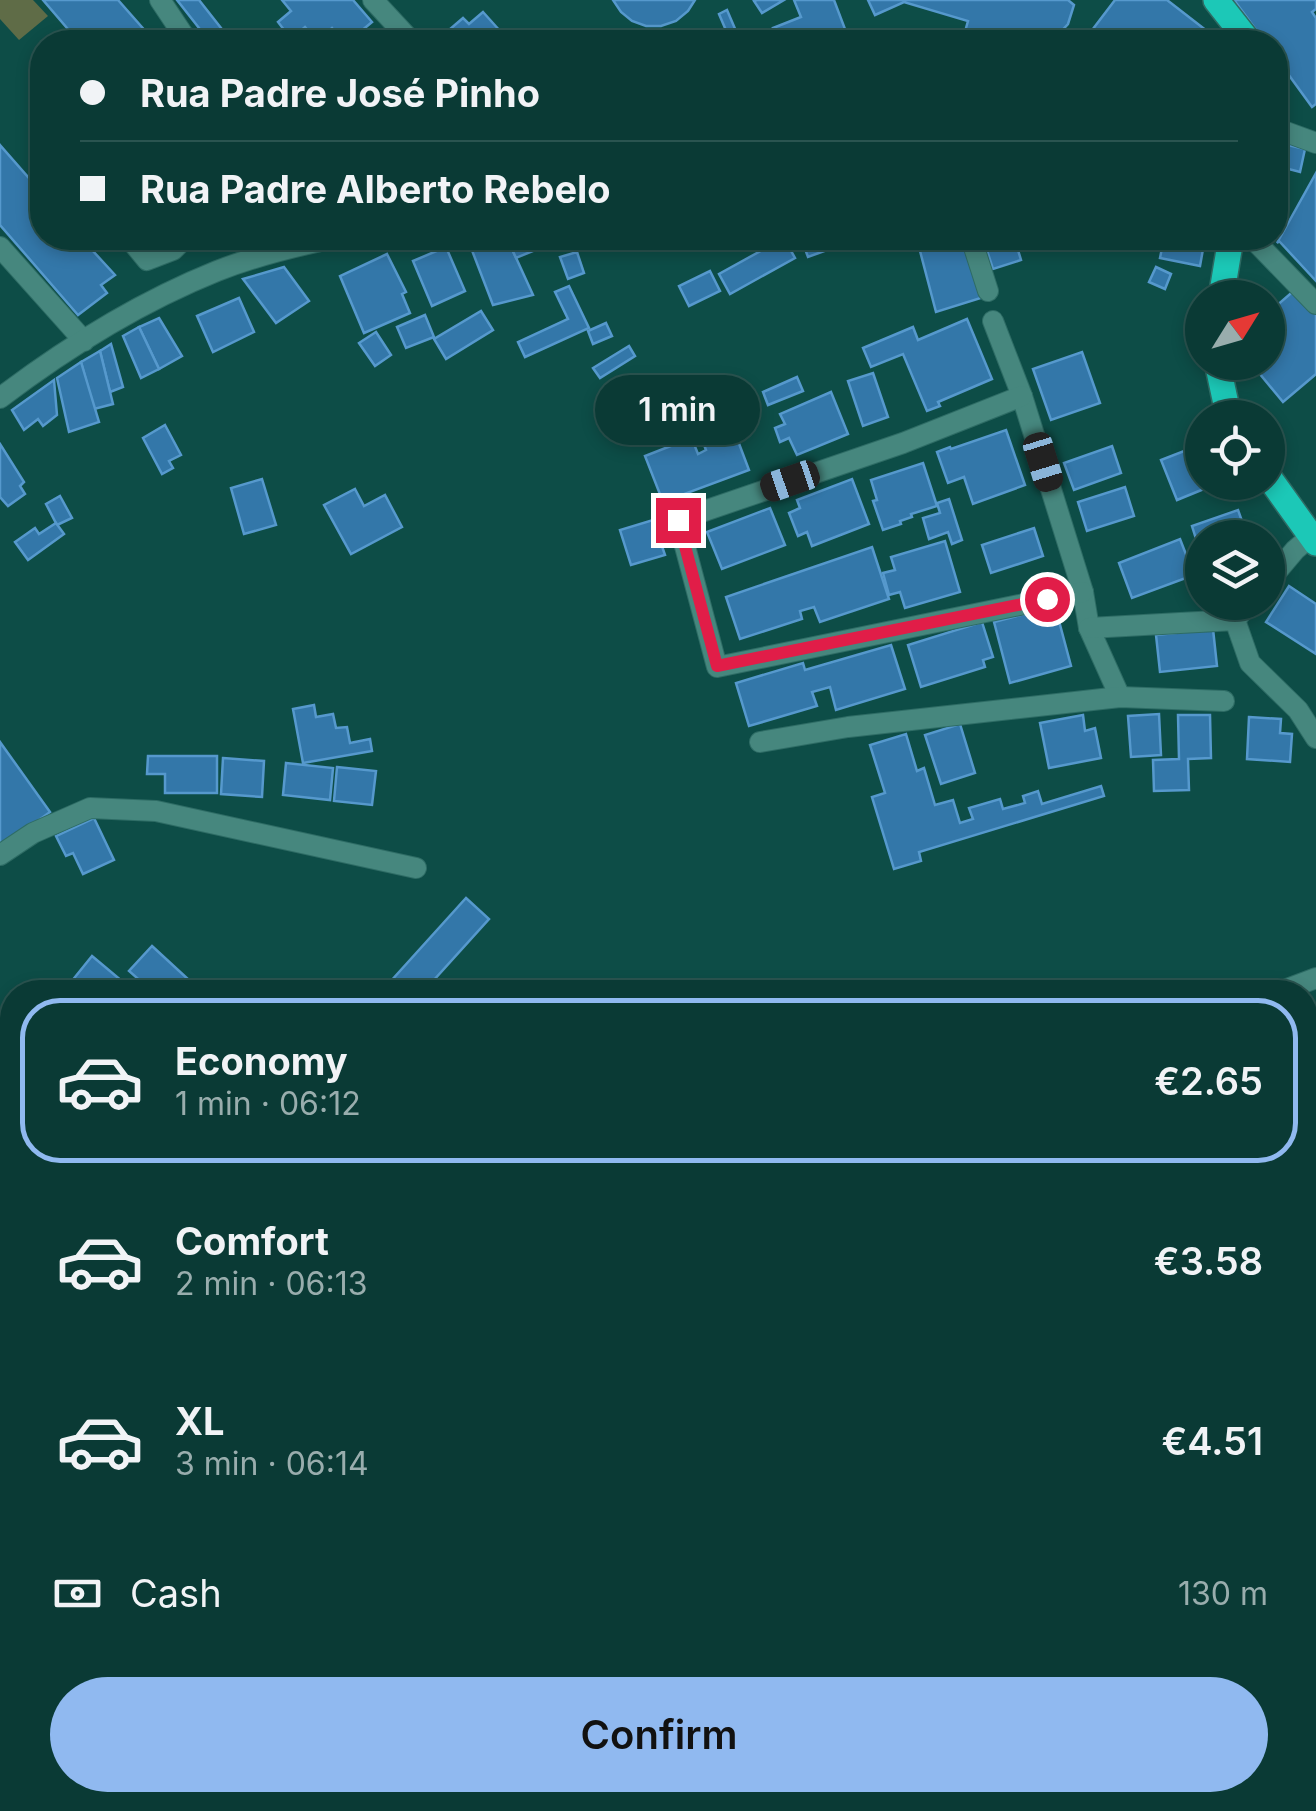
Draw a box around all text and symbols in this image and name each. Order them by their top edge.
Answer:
text: Rua Padre José Pinho [140,70,540,116]
text: Rua Padre Alberto Rebelo [140,166,611,212]
north arrow [1185,280,1285,380]
map controls [1185,280,1285,620]
callout: 1 min [596,375,760,445]
text: 1 min [638,390,717,429]
button: locate [1185,400,1285,500]
car [1020,429,1066,495]
car [757,457,823,505]
route end [656,498,701,543]
button: layers [1185,520,1285,620]
route start [1025,577,1070,622]
icon: car [55,1036,145,1126]
text: Economy [175,1038,348,1084]
text: €2.65 [1154,1058,1263,1104]
text: 1 min · 06:12 [175,1084,361,1123]
icon: car [55,1216,145,1306]
text: Comfort [175,1218,329,1264]
text: €3.58 [1154,1238,1263,1284]
text: 2 min · 06:13 [175,1264,367,1303]
icon: car [55,1396,145,1486]
text: XL [175,1398,225,1444]
text: €4.51 [1161,1418,1263,1464]
text: 3 min · 06:14 [175,1444,369,1483]
icon: cash [50,1566,105,1621]
text: Cash [130,1570,222,1616]
text: 130 m [1178,1574,1268,1613]
button: Confirm [50,1677,1268,1792]

